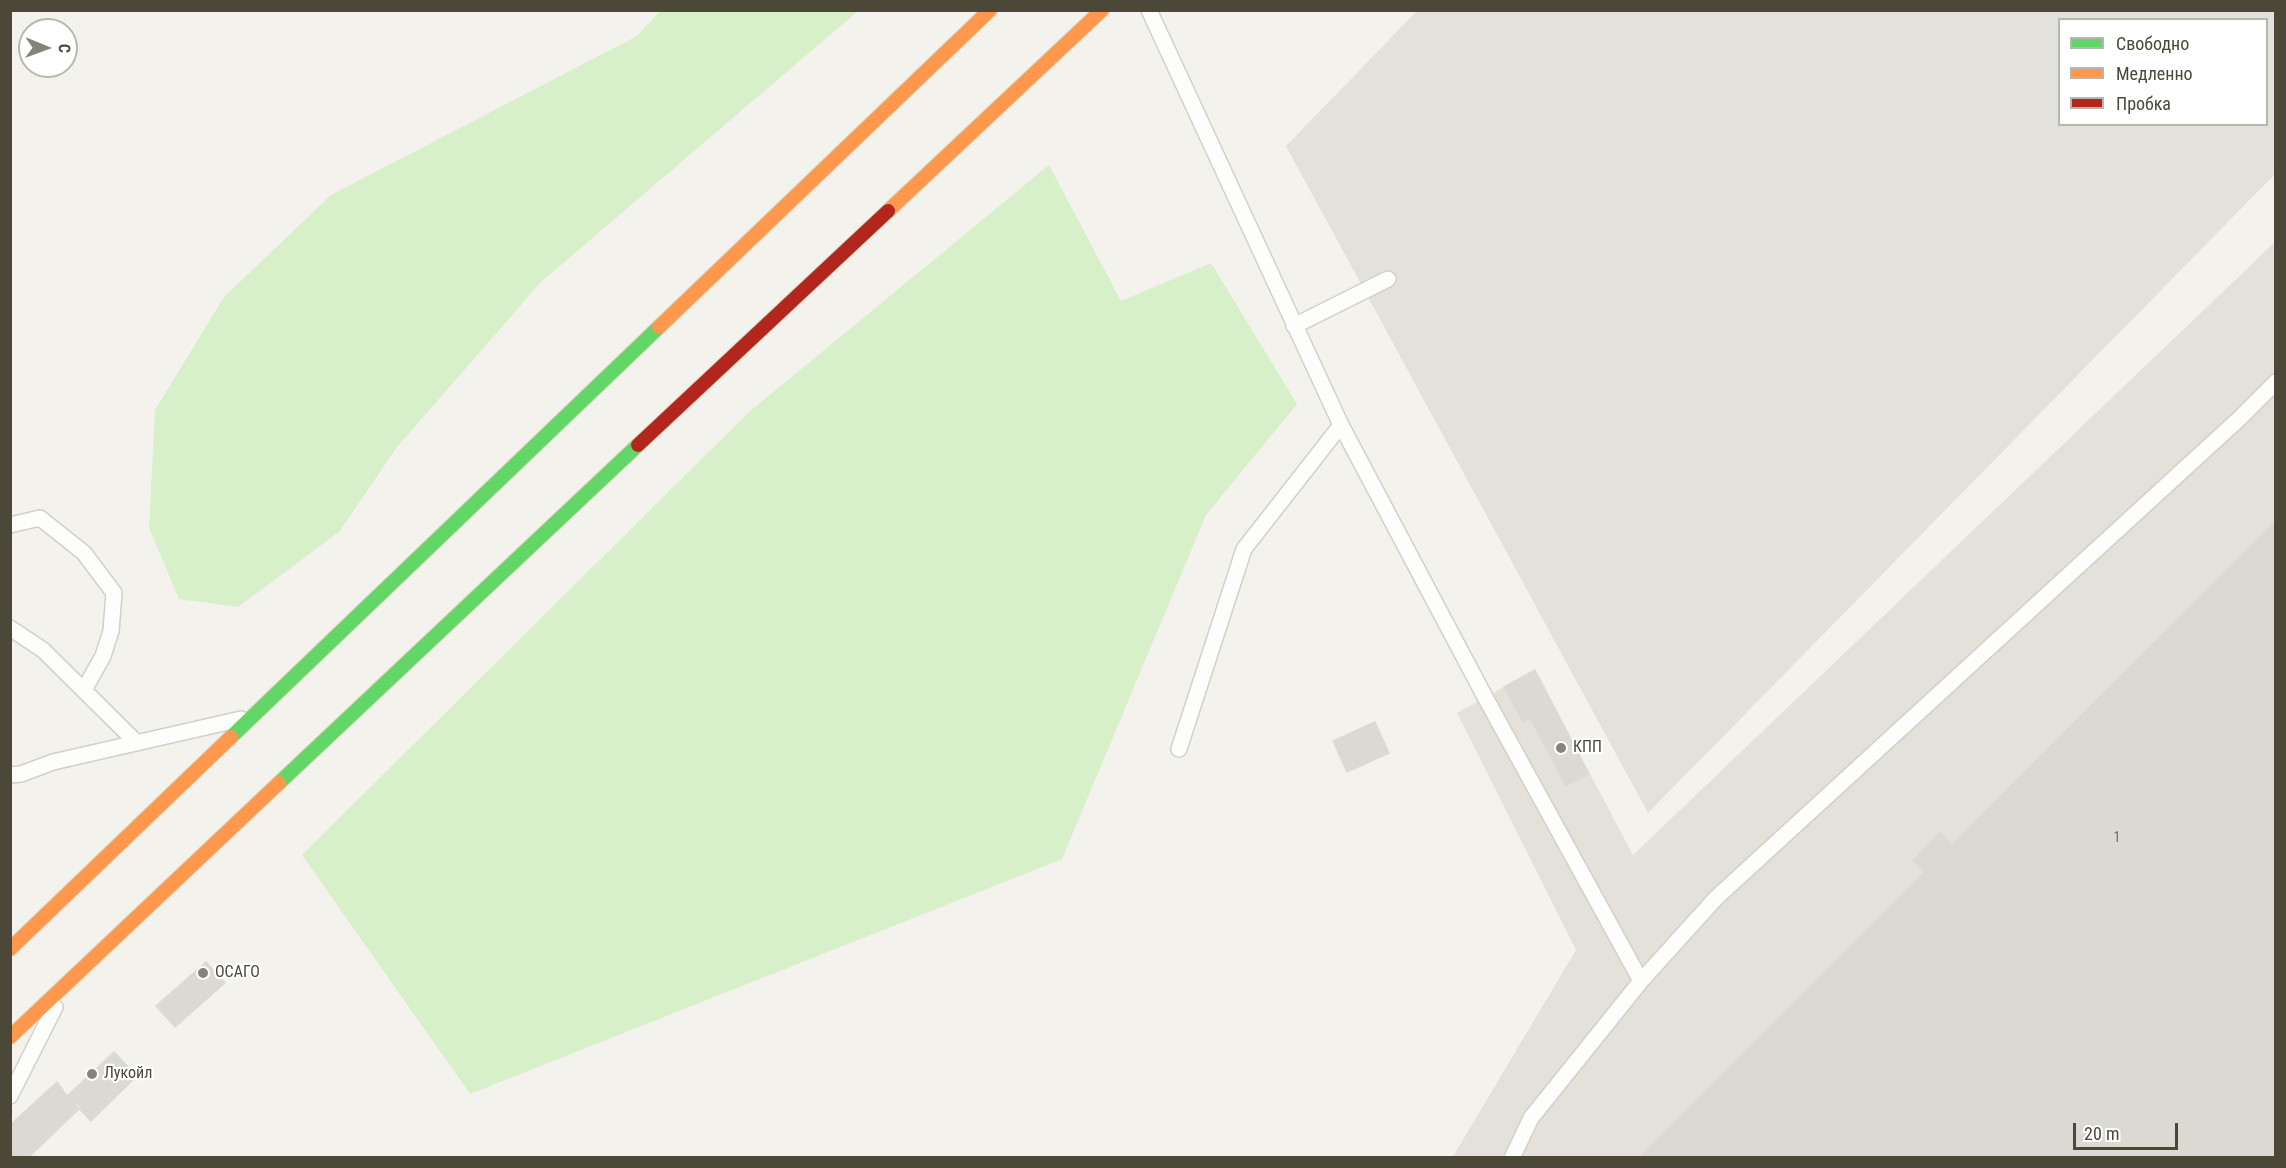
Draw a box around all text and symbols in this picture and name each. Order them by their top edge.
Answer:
north arrow [18,18,78,78]
legend [2058,18,2268,126]
text: Свободно [2116,33,2189,54]
text: С [55,44,74,53]
text: Медленно [2116,63,2193,84]
text: Пробка [2116,93,2171,114]
place label: КПП [1573,738,1602,758]
marker: КПП [1554,741,1568,755]
house number: 1 [2114,830,2120,846]
place label: ОСАГО [215,963,260,983]
marker: ОСАГО [196,966,210,980]
place label: Лукойл [104,1064,152,1084]
marker: Лукойл [85,1067,99,1081]
scale bar [2076,1111,2181,1149]
text: 20 m [2084,1123,2119,1144]

